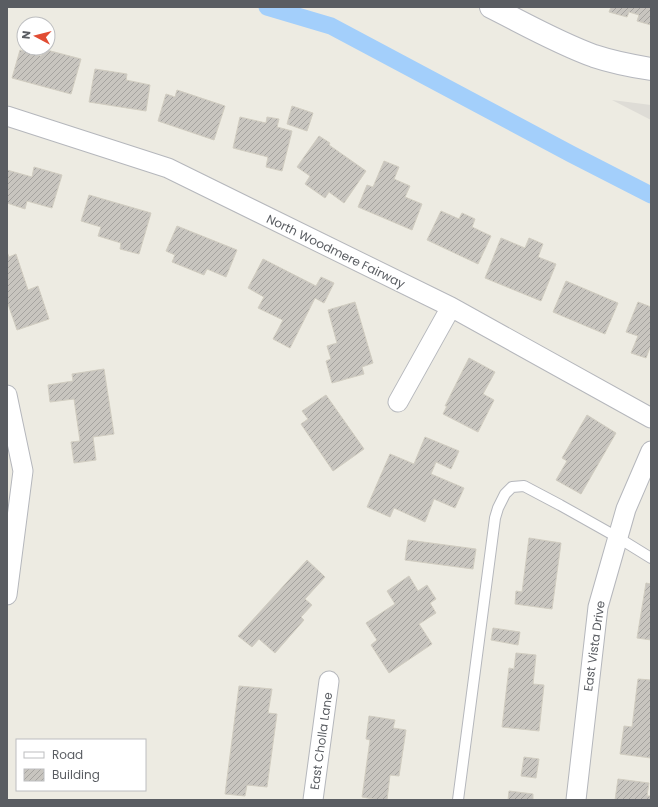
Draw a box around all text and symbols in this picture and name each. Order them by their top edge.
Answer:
north arrow [16,16,56,56]
text: N [18,30,35,40]
street label: North Woodmere Fairway [264,210,408,292]
street label: East Vista Drive [579,600,609,692]
street label: East Cholla Lane [306,691,336,791]
legend [16,739,146,791]
text: Road [52,746,83,763]
text: Building [52,766,100,783]

